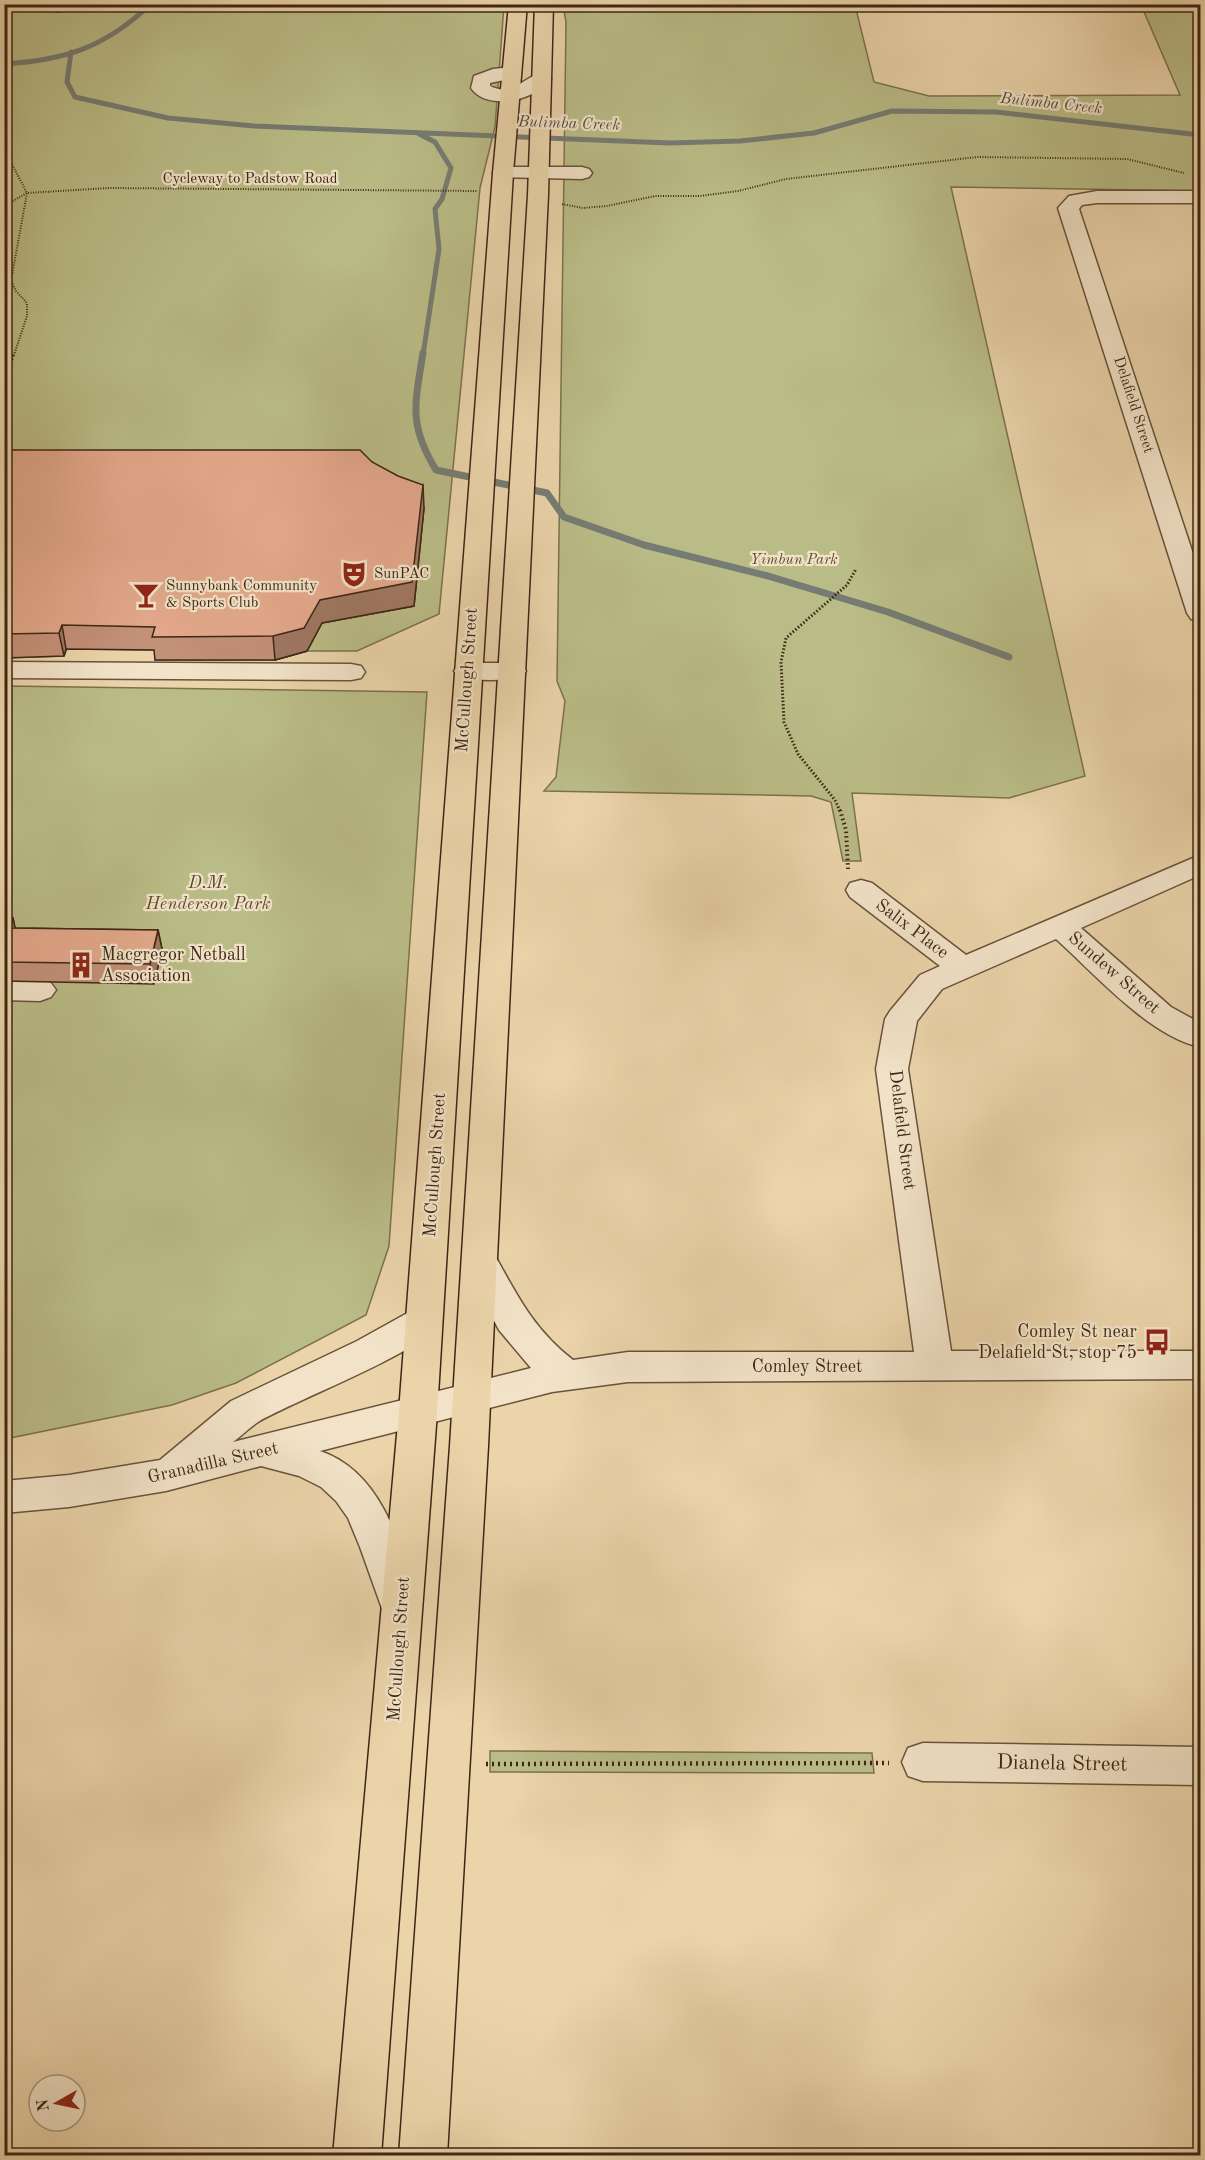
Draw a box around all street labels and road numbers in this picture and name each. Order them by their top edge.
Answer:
street label: Cycleway to Padstow Road [162,172,338,187]
street label: Delafield Street [1110,355,1156,455]
street label: McCullough Street [453,607,481,753]
street label: Salix Place [872,896,952,962]
street label: Sundew Street [1065,929,1163,1017]
street label: Delafield Street [886,1069,918,1191]
street label: McCullough Street [421,1092,449,1238]
street label: Comley Street [752,1358,862,1376]
street label: Granadilla Street [146,1439,280,1487]
street label: McCullough Street [385,1576,413,1722]
street label: Dianela Street [996,1752,1128,1776]

